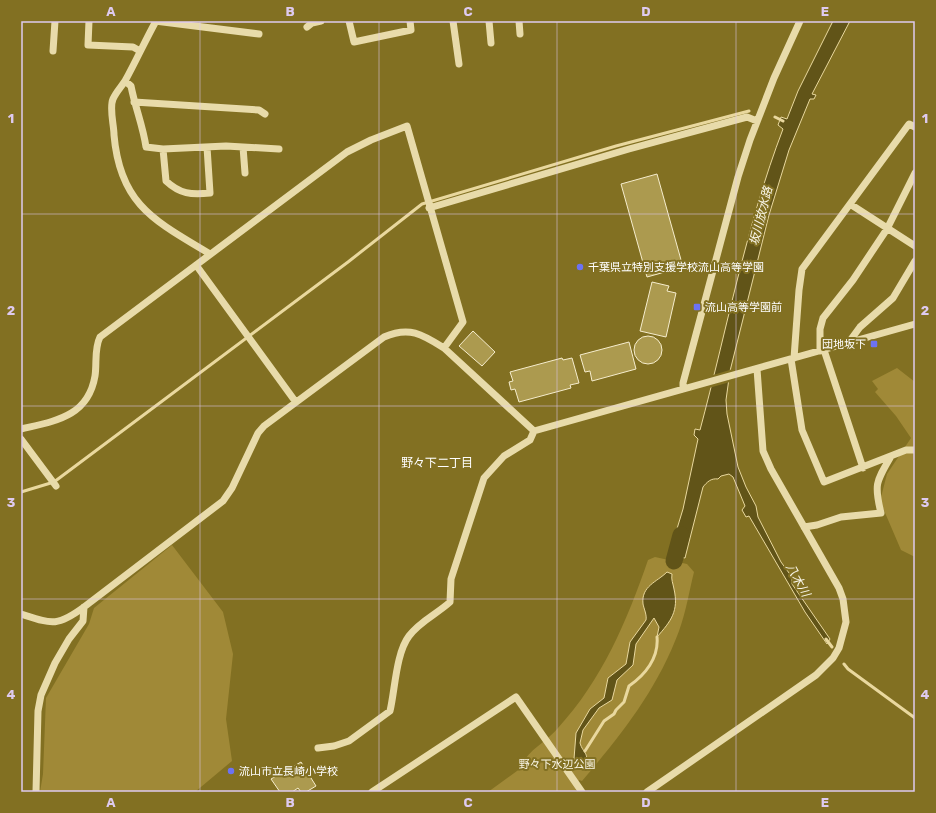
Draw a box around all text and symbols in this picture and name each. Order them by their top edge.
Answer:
text: A [106,4,116,19]
text: B [285,4,295,19]
text: C [463,4,473,19]
text: D [641,4,651,19]
text: E [821,4,829,19]
text: 1 [8,111,14,126]
text: 1 [922,111,928,126]
water label: 坂川放水路 [747,184,775,247]
place label: 千葉県立特別支援学校流山高等学園 [588,261,764,274]
marker: 千葉県立特別支援学校流山高等学園 [575,262,585,272]
place label: 流山高等学園前 [705,301,782,314]
marker: 流山高等学園前 [692,302,702,312]
text: 2 [7,303,15,318]
text: 2 [921,303,929,318]
place label: 団地坂下 [822,338,866,351]
marker: 団地坂下 [869,339,879,349]
district label: 野々下二丁目 [401,456,473,470]
text: 3 [7,495,16,510]
text: 3 [921,495,930,510]
water label: 八木川 [783,561,814,601]
text: 4 [7,687,16,702]
text: 4 [921,687,930,702]
park label: 野々下水辺公園 [519,758,596,771]
place label: 流山市立長崎小学校 [239,765,338,778]
marker: 流山市立長崎小学校 [226,766,236,776]
text: A [106,795,116,810]
text: B [285,795,295,810]
text: C [463,795,473,810]
text: D [641,795,651,810]
text: E [821,795,829,810]

